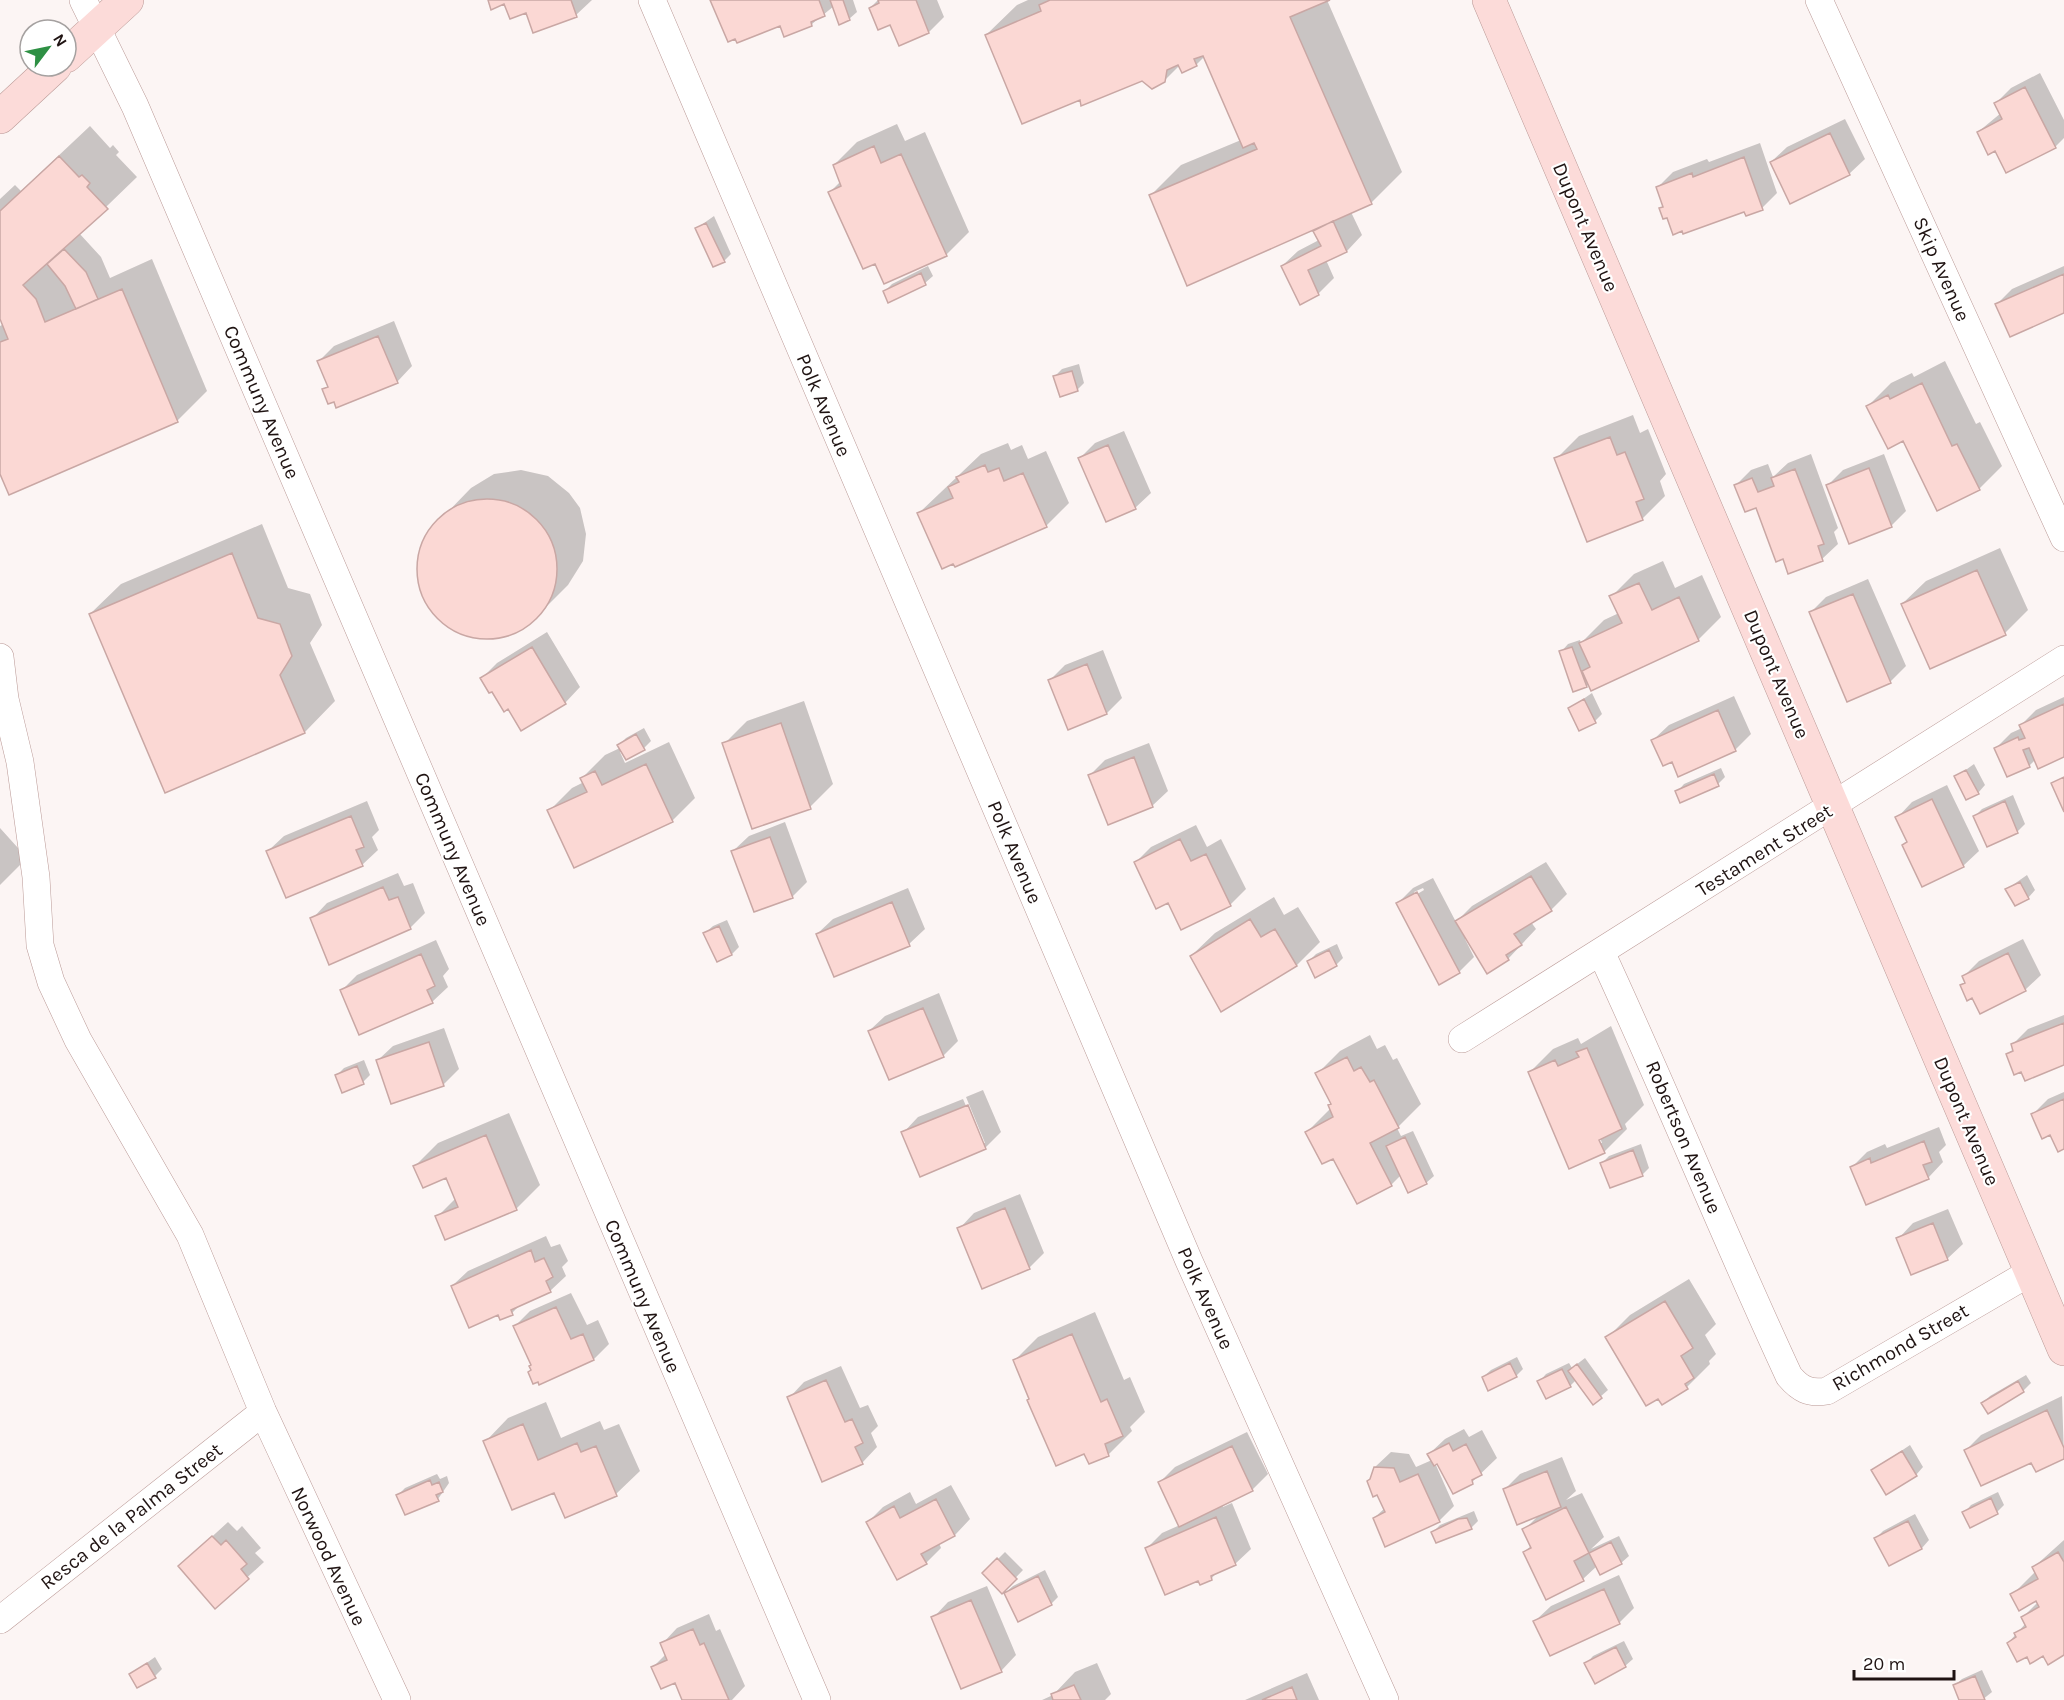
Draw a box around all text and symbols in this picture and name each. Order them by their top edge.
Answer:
north arrow [18,18,78,78]
text: N [49,30,71,50]
street label: Dupont Avenue [1548,159,1623,295]
street label: Skip Avenue [1908,214,1975,325]
street label: Communy Avenue [219,322,304,482]
street label: Polk Avenue [792,350,856,460]
street label: Dupont Avenue [1739,606,1814,742]
street label: Communy Avenue [410,769,495,929]
street label: Polk Avenue [983,797,1047,907]
street label: Testament Street [1692,799,1837,902]
street label: Dupont Avenue [1929,1053,2004,1189]
street label: Robertson Avenue [1641,1057,1726,1217]
street label: Communy Avenue [600,1216,685,1376]
street label: Polk Avenue [1173,1244,1238,1353]
street label: Richmond Street [1828,1299,1973,1396]
street label: Resca de la Palma Street [36,1438,227,1595]
street label: Norwood Avenue [286,1483,371,1629]
scale bar [1854,1643,1954,1681]
text: 20 m [1863,1653,1905,1675]

